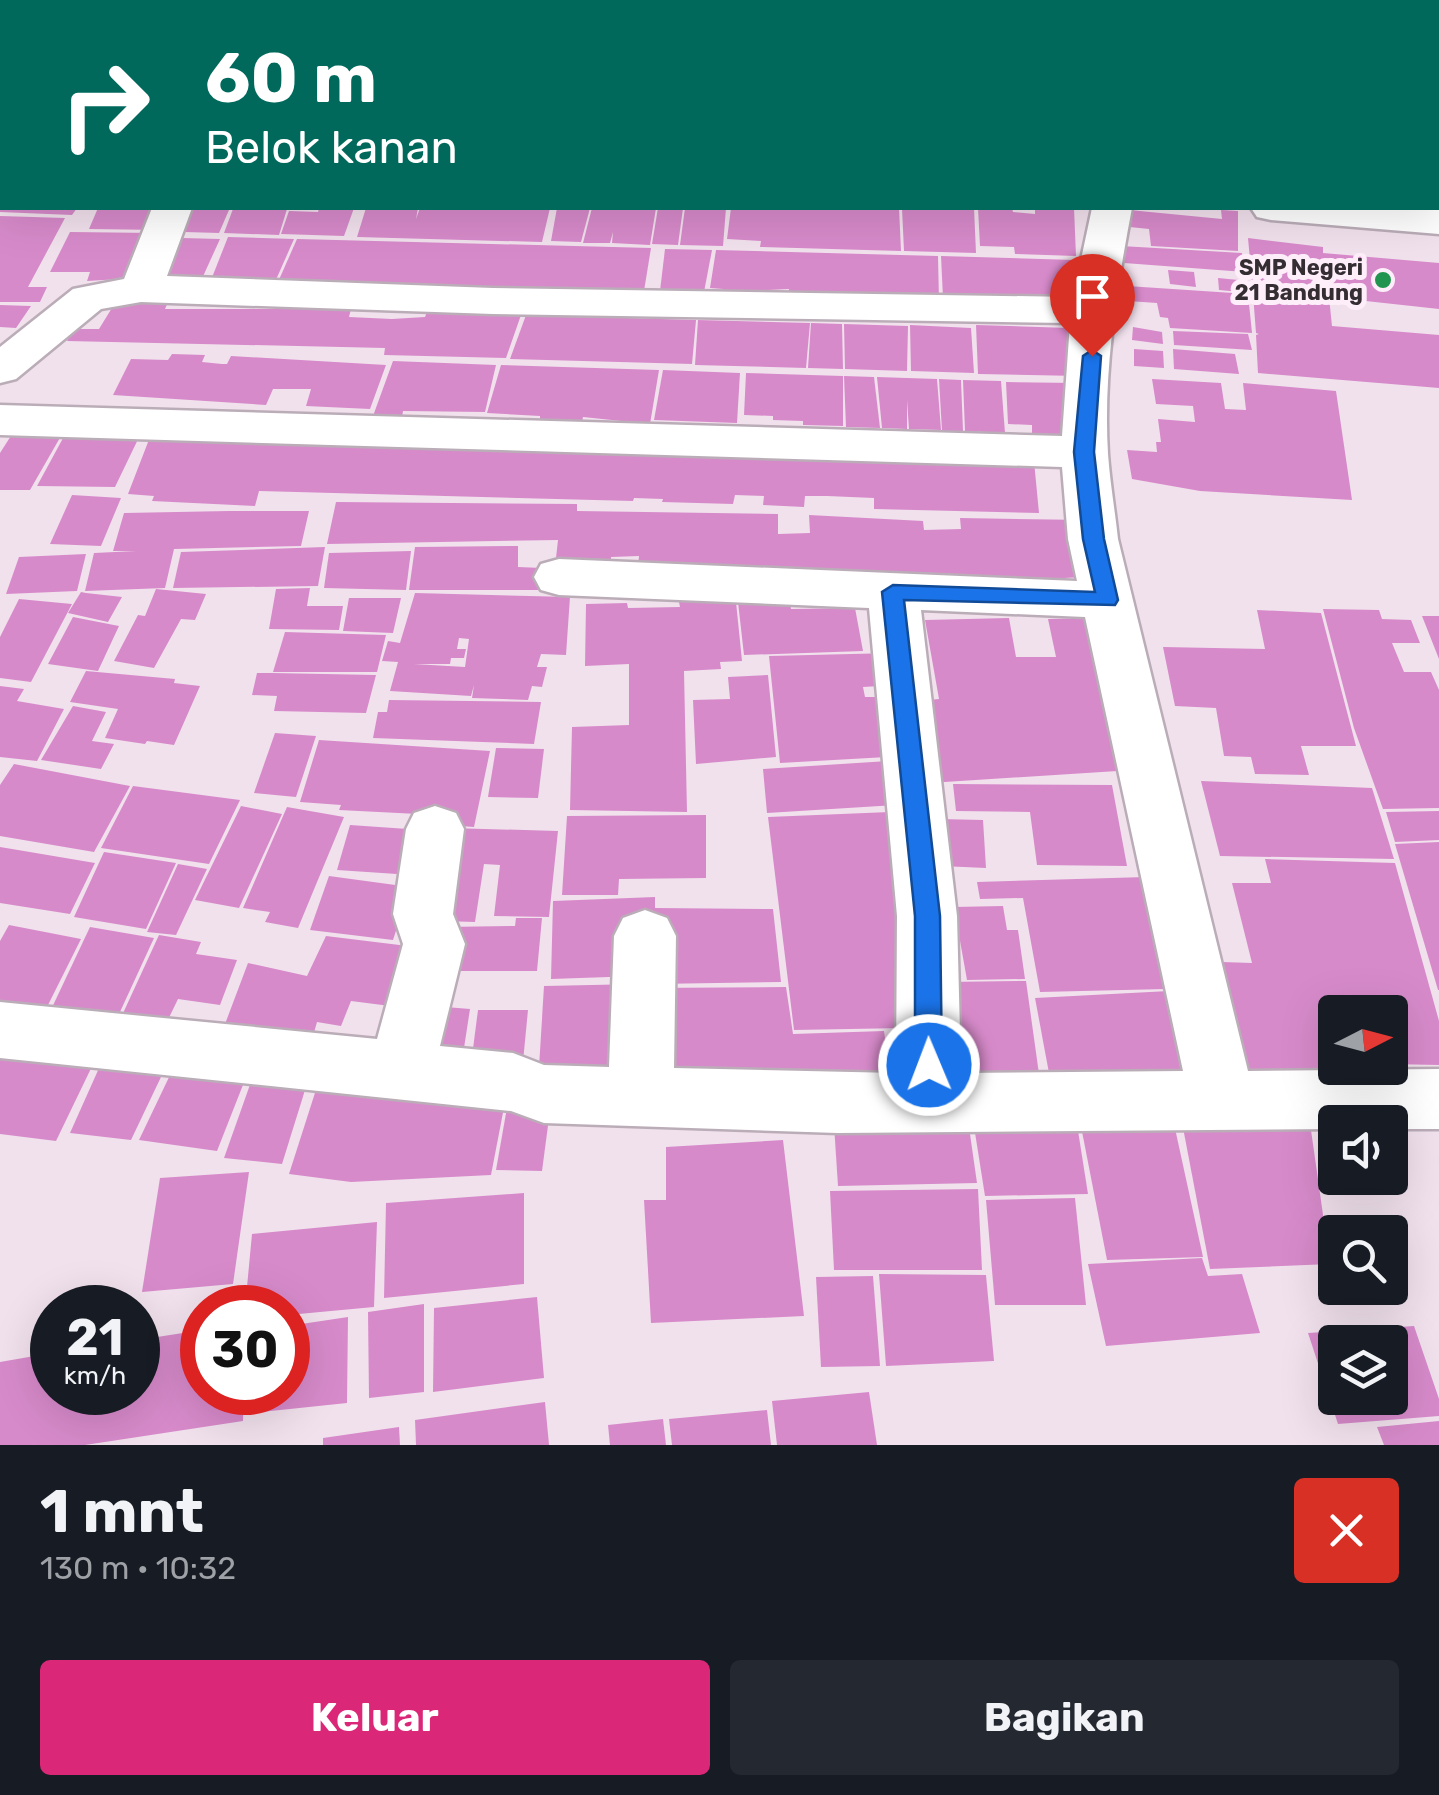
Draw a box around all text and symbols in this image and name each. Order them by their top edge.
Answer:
text: 60 m [205,37,377,120]
icon: right [40,40,170,170]
text: Belok kanan [205,121,458,174]
pin [1050,254,1135,357]
place label: SMP Negeri 21 Bandung [1234,254,1363,306]
icon: arrive [1065,269,1120,324]
marker: SMP Negeri 21 Bandung [1372,269,1394,291]
north arrow [1318,995,1408,1085]
map controls [1318,995,1408,1415]
position arrow [877,1013,981,1117]
button: sound [1318,1105,1408,1195]
button: search [1318,1215,1408,1305]
speed limit sign: 30 [180,1285,310,1415]
text: 21 [66,1308,124,1368]
button: layers [1318,1325,1408,1415]
text: km/h [64,1361,126,1390]
text: 1 mnt [40,1476,204,1547]
button: close [1294,1478,1399,1583]
text: 130 m · 10:32 [40,1549,236,1587]
button: Keluar [40,1660,710,1775]
button: Bagikan [730,1660,1399,1775]

